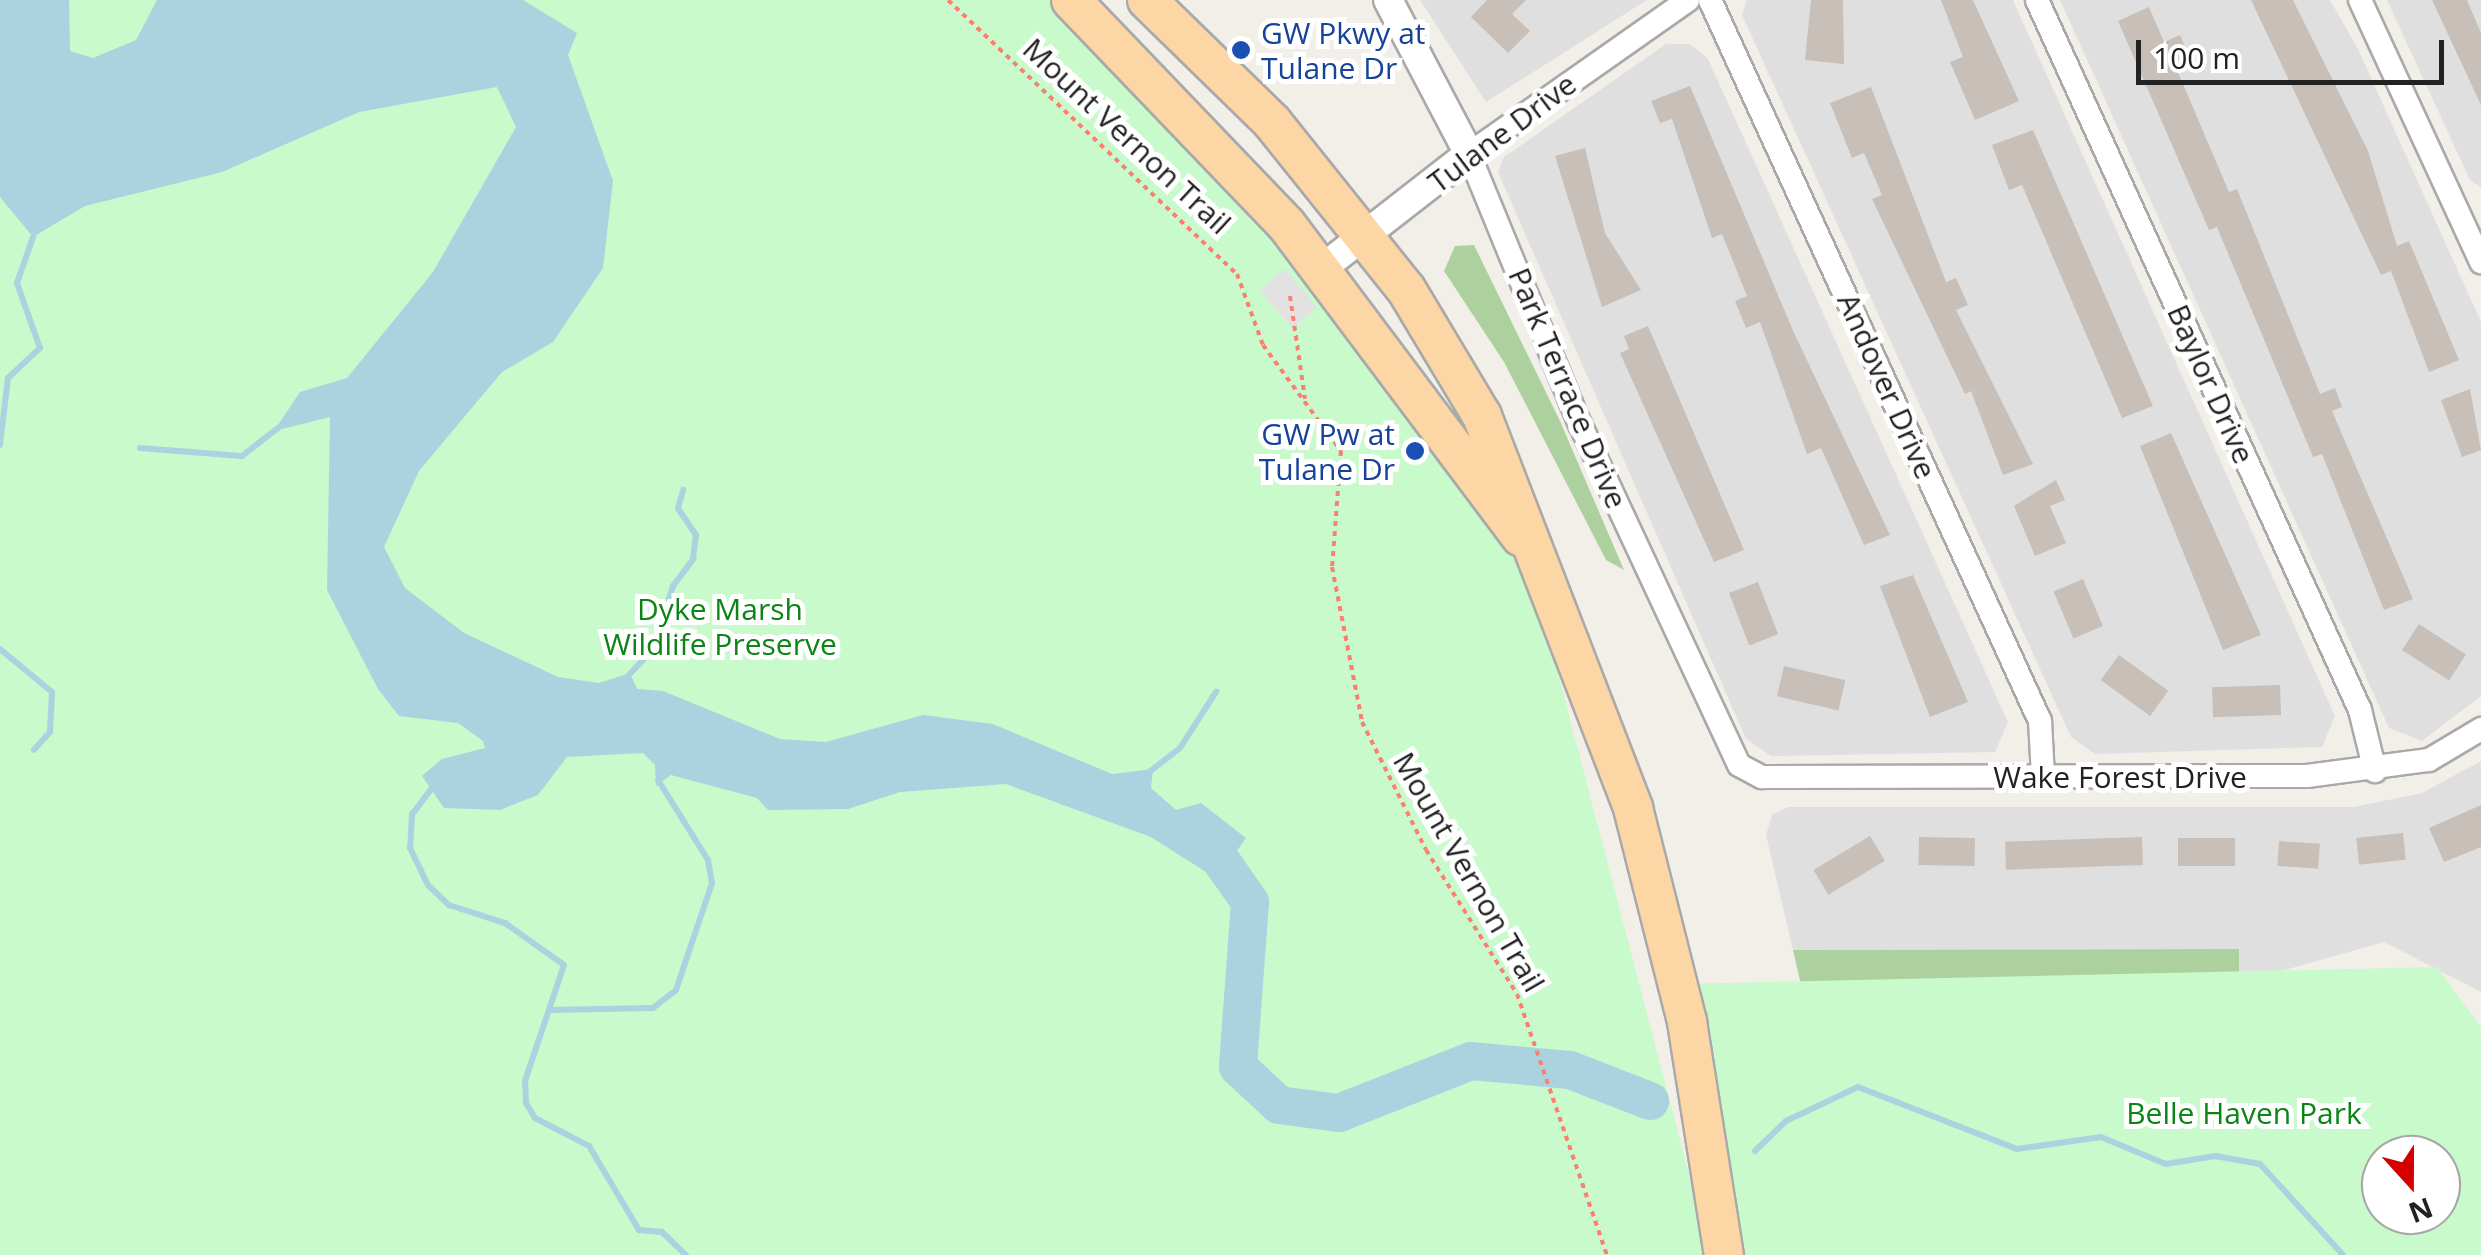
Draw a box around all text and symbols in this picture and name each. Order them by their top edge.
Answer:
place label: GW Pkwy at Tulane Dr [1261,15,1426,86]
scale bar [2141,20,2448,82]
street label: Mount Vernon Trail [1016,31,1238,241]
text: 100 m [2153,37,2240,78]
marker: GW Pkwy at Tulane Dr [1230,39,1252,61]
street label: Tulane Drive [1421,66,1583,200]
street label: Park Terrace Drive [1501,262,1635,514]
street label: Andover Drive [1830,288,1944,484]
street label: Baylor Drive [2160,299,2262,469]
place label: GW Pw at Tulane Dr [1259,416,1395,486]
marker: GW Pw at Tulane Dr [1404,440,1426,462]
park label: Dyke Marsh Wildlife Preserve [603,591,837,662]
street label: Mount Vernon Trail [1386,746,1552,998]
street label: Wake Forest Drive [1993,759,2247,795]
park label: Belle Haven Park [2126,1095,2362,1131]
north arrow [2361,1135,2461,1235]
text: N [2404,1189,2438,1233]

